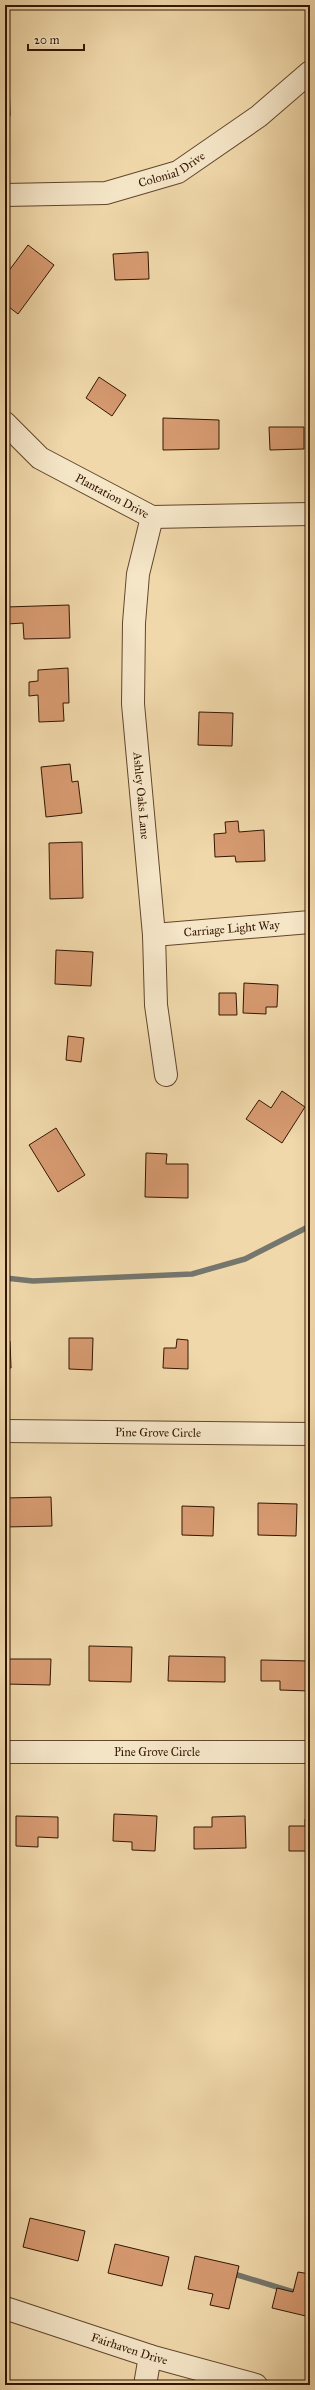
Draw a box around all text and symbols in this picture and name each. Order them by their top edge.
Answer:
scale bar [28,26,84,52]
text: 20 m [34,33,60,47]
street label: Colonial Drive [137,149,208,190]
street label: Plantation Drive [73,471,151,521]
street label: Ashley Oaks Lane [130,750,152,840]
street label: Carriage Light Way [183,918,281,940]
street label: Pine Grove Circle [115,1425,201,1440]
street label: Pine Grove Circle [114,1745,200,1759]
street label: Fairhaven Drive [89,2330,169,2368]

